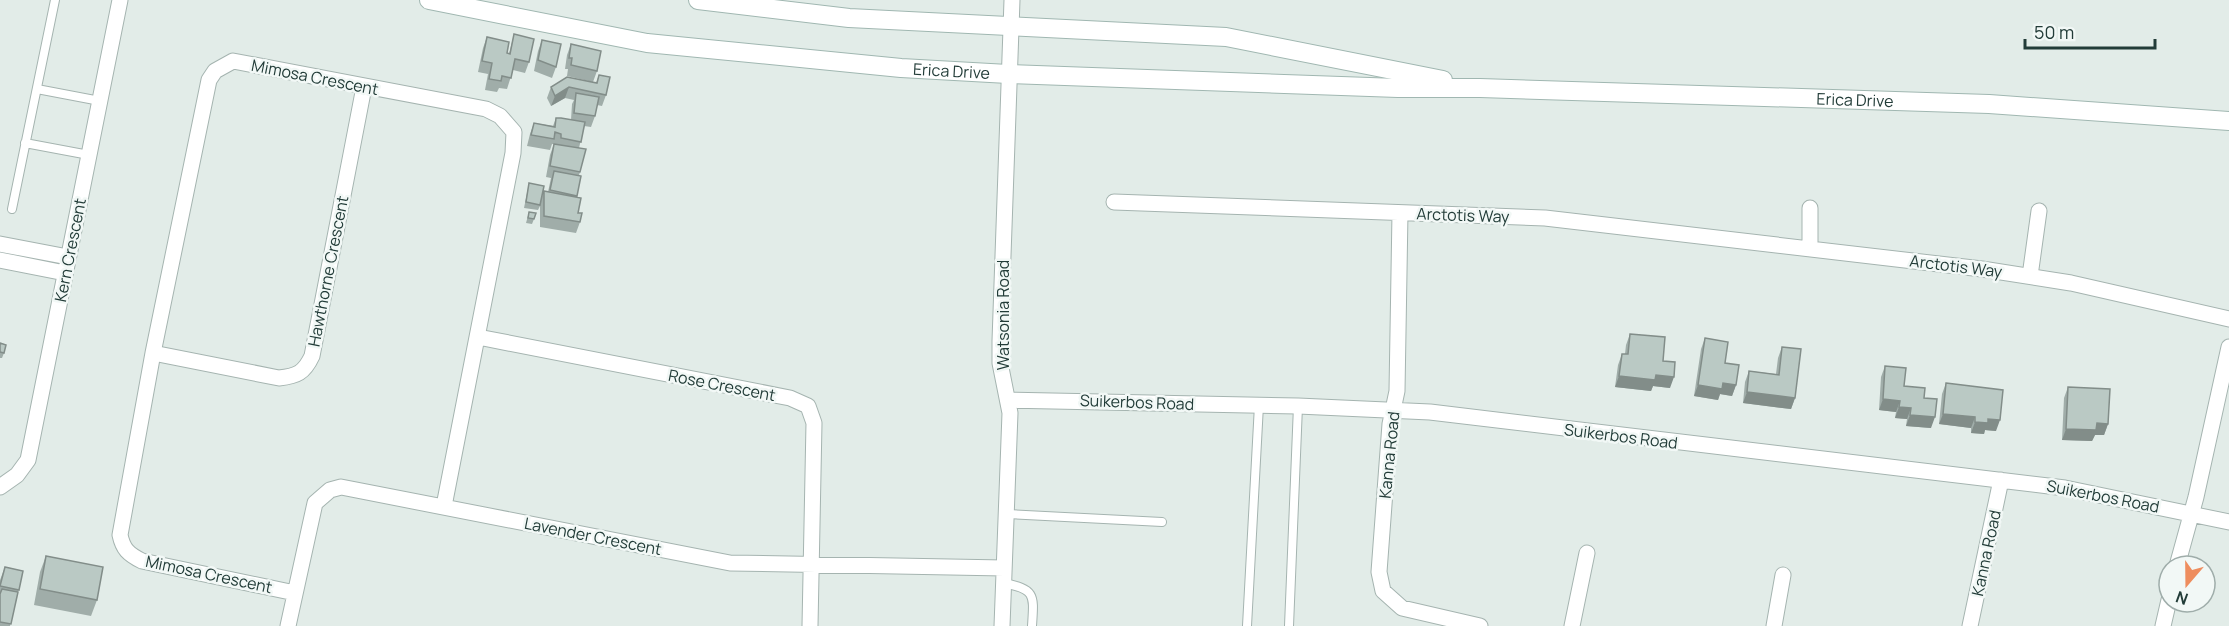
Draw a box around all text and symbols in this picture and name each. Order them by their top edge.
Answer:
scale bar [2025,12,2156,50]
text: 50 m [2034,20,2074,44]
street label: Mimosa Crescent [250,54,380,100]
street label: Erica Drive [912,58,991,84]
street label: Erica Drive [1816,88,1894,112]
street label: Hawthorne Crescent [303,194,353,348]
street label: Kern Crescent [49,196,91,304]
street label: Arctotis Way [1416,202,1510,228]
street label: Arctotis Way [1909,249,2004,283]
street label: Watsonia Road [992,260,1014,370]
street label: Rose Crescent [666,364,778,406]
street label: Suikerbos Road [1079,389,1195,415]
street label: Kanna Road [1373,410,1405,500]
street label: Suikerbos Road [1563,418,1679,454]
street label: Suikerbos Road [2045,474,2161,518]
street label: Kanna Road [1966,508,2006,598]
street label: Lavender Crescent [523,512,663,560]
street label: Mimosa Crescent [144,550,274,598]
north arrow [2157,554,2217,614]
text: N [2173,586,2191,610]

